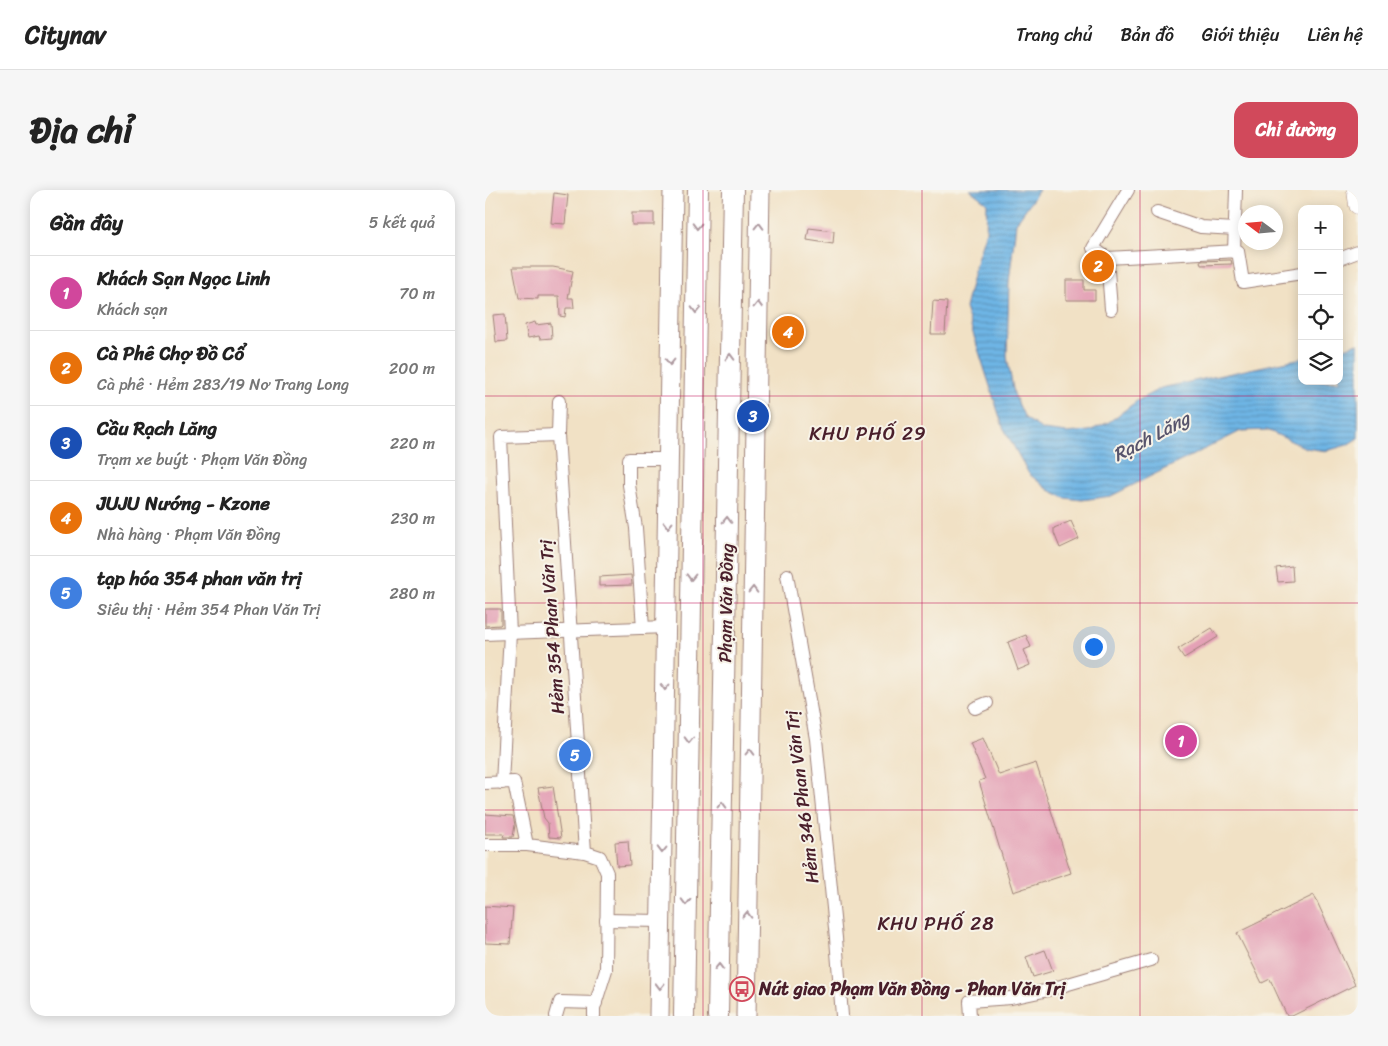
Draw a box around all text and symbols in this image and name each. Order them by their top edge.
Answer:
text: Citynav [25,14,106,56]
text: Trang chủ [1016,19,1092,51]
text: Bản đồ [1120,19,1174,51]
text: Giới thiệu [1202,19,1279,51]
text: Liên hệ [1307,19,1363,51]
text: Địa chỉ [30,99,133,161]
button: Chỉ đường [1234,102,1358,158]
text: Gần đây [50,204,123,242]
north arrow [1238,205,1283,250]
map controls [1298,205,1343,385]
button: + [1298,205,1343,250]
text: 5 kết quả [369,208,435,237]
one-way arrow [692,222,702,230]
one-way arrow [754,222,764,230]
pin: 2 [1082,247,1114,285]
button: − [1298,250,1343,295]
text: Khách Sạn Ngọc Linh [97,262,270,295]
text: 1 [63,279,69,308]
text: 70 m [399,279,435,308]
text: Khách sạn [97,295,168,324]
button: locate [1298,295,1343,340]
one-way arrow [753,301,763,308]
one-way arrow [691,306,701,314]
pin: 4 [772,313,804,351]
text: Cà Phê Chợ Đồ Cổ [97,337,244,370]
button: layers [1298,340,1343,385]
one-way arrow [725,353,735,361]
text: 2 [61,354,71,383]
text: 200 m [389,354,435,383]
one-way arrow [665,358,675,366]
text: Cà phê · Hẻm 283/19 Nơ Trang Long [97,370,349,399]
pin: 3 [737,397,769,435]
water label: Rạch Lăng [1107,402,1197,471]
text: Cầu Rạch Lăng [97,412,217,445]
district label: KHU PHỐ 29 [809,417,927,450]
text: 3 [62,429,70,458]
text: 220 m [390,429,435,458]
text: Trạm xe buýt · Phạm Văn Đồng [97,445,307,474]
text: JUJU Nướng - Kzone [97,487,270,520]
text: 4 [61,504,71,533]
text: 230 m [390,504,435,533]
one-way arrow [722,516,732,524]
text: Nhà hàng · Phạm Văn Đồng [97,520,281,549]
one-way arrow [662,521,673,529]
street label: Hẻm 354 Phan Văn Trị [530,538,574,715]
street label: Phạm Văn Đồng [709,543,743,663]
text: tạp hóa 354 phan văn trị [97,562,302,595]
one-way arrow [686,574,697,582]
text: 5 [61,579,71,608]
text: 280 m [390,579,435,608]
one-way arrow [748,586,758,594]
text: Siêu thị · Hẻm 354 Phan Văn Trị [97,595,320,624]
your location [1081,634,1107,660]
one-way arrow [660,684,670,691]
street label: Hẻm 346 Phan Văn Trị [775,708,828,885]
pin: 1 [1165,722,1197,760]
pin: 5 [559,736,591,774]
one-way arrow [684,736,694,744]
one-way arrow [745,748,755,756]
one-way arrow [717,801,727,808]
one-way arrow [657,846,667,854]
one-way arrow [681,899,691,907]
district label: KHU PHỐ 28 [877,907,995,940]
one-way arrow [742,911,752,918]
one-way arrow [714,963,724,971]
place label: Nút giao Phạm Văn Đồng - Phan Văn Trị [758,973,1067,1005]
bus stop icon: Nút giao Phạm Văn Đồng - Phan Văn Trị [729,976,755,1002]
one-way arrow [655,982,665,990]

